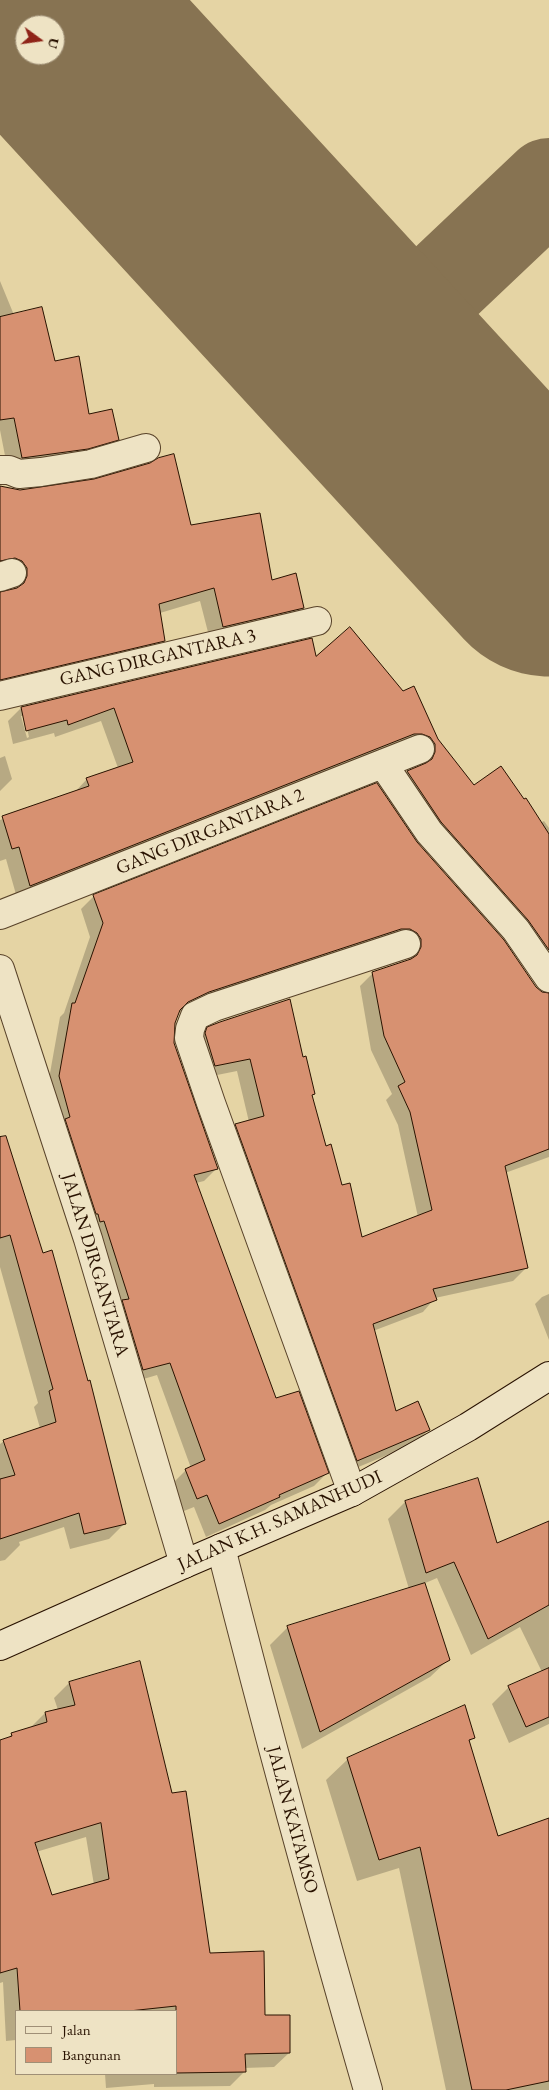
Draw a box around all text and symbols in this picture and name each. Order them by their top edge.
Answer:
north arrow [15,15,65,65]
text: U [44,36,64,51]
street label: GANG DIRGANTARA 3 [58,624,258,692]
street label: GANG DIRGANTARA 2 [113,784,307,880]
street label: JALAN DIRGANTARA [56,1170,134,1360]
street label: JALAN K.H. SAMANHUDI [174,1466,386,1576]
street label: JALAN KATAMSO [261,1744,323,1896]
legend [15,2010,178,2075]
text: Jalan [62,2020,91,2039]
text: Bangunan [62,2045,121,2064]

